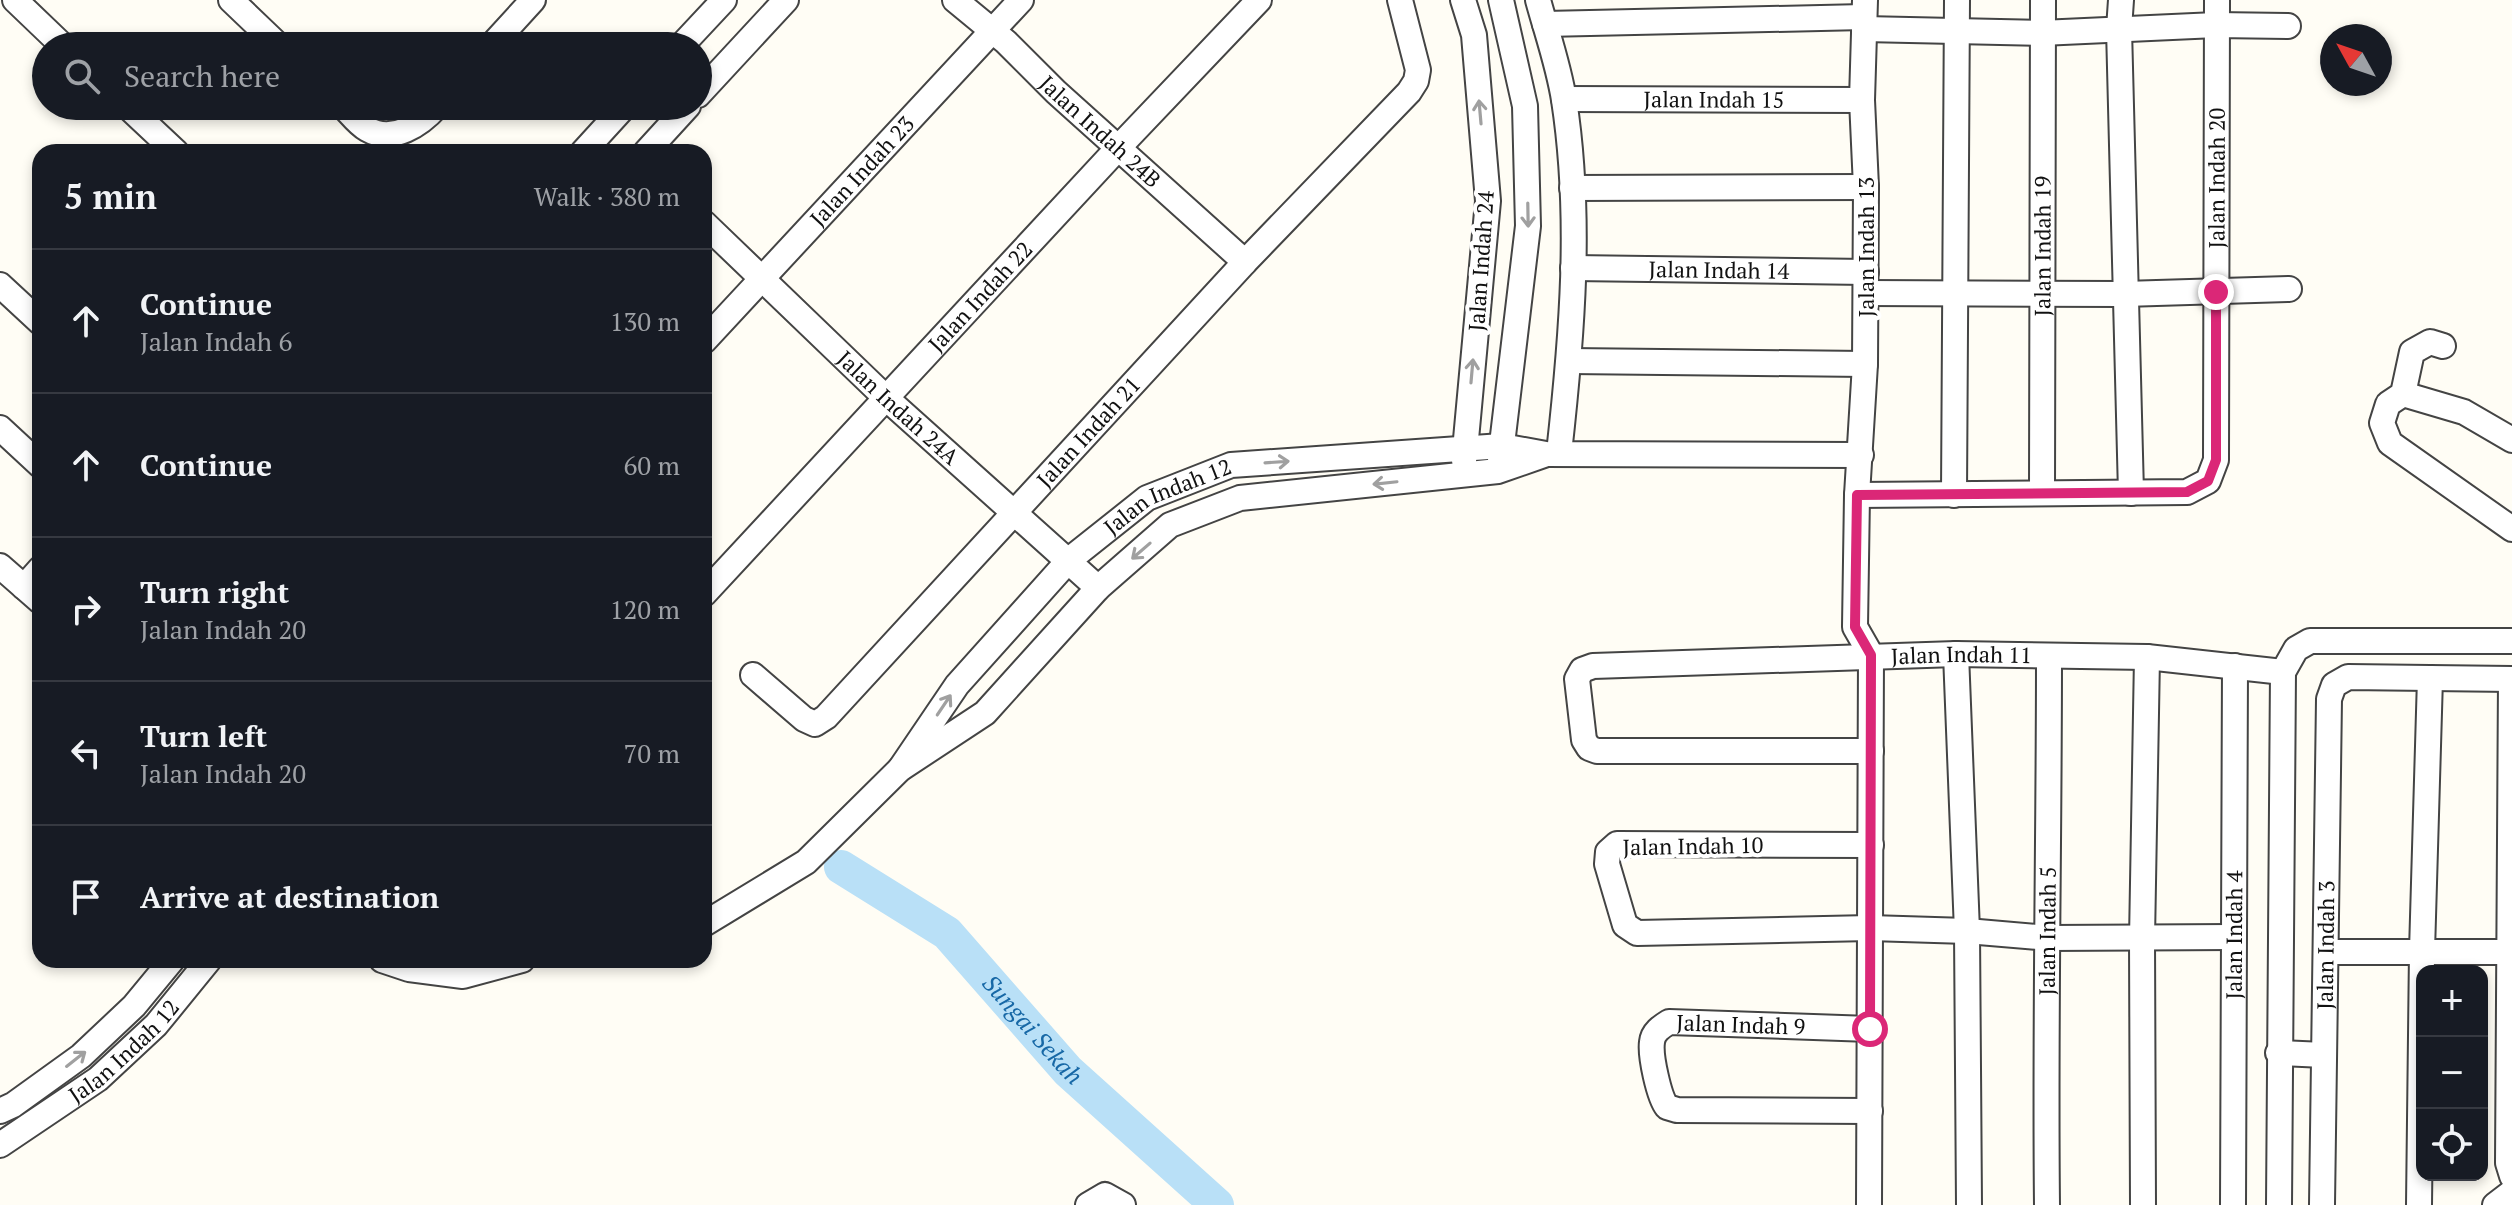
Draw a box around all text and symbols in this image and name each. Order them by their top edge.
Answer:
north arrow [2320,24,2392,96]
search box [32,32,712,120]
icon: search [60,54,104,98]
text: Search here [124,56,280,96]
street label: Jalan Indah 24B [1033,69,1167,194]
street label: Jalan Indah 15 [1644,84,1784,114]
one-way arrow [1473,99,1488,126]
street label: Jalan Indah 20 [2201,108,2231,249]
street label: Jalan Indah 23 [803,109,920,232]
text: 5 min [64,174,157,219]
street label: Jalan Indah 19 [2027,176,2057,316]
street label: Jalan Indah 13 [1851,177,1880,317]
text: Walk · 380 m [534,179,680,213]
street label: Jalan Indah 24 [1461,190,1500,332]
one-way arrow [1520,201,1536,228]
street label: Jalan Indah 22 [921,235,1038,358]
street label: Jalan Indah 14 [1648,254,1790,285]
route end [2198,274,2234,310]
text: Continue [140,284,272,324]
icon: ahead [64,299,108,343]
text: 130 m [610,304,680,338]
text: Jalan Indah 6 [140,324,292,358]
street label: Jalan Indah 24A [831,344,966,471]
one-way arrow [1465,358,1480,384]
street label: Jalan Indah 21 [1030,370,1146,493]
icon: ahead [64,443,108,487]
text: Continue [140,445,272,485]
text: 60 m [624,448,680,482]
street label: Jalan Indah 12 [1097,451,1235,541]
one-way arrow [1263,454,1290,469]
one-way arrow [1372,475,1399,490]
one-way arrow [1131,542,1151,560]
text: Turn right [140,572,289,612]
icon: right [64,587,108,631]
text: 120 m [610,592,680,626]
text: Jalan Indah 20 [140,612,306,646]
street label: Jalan Indah 11 [1891,639,2032,670]
one-way arrow [936,694,952,716]
text: Turn left [140,716,267,756]
icon: left [64,731,108,775]
text: 70 m [624,736,680,770]
text: Jalan Indah 20 [140,756,306,790]
street label: Jalan Indah 10 [1622,830,1764,861]
street label: Jalan Indah 5 [2032,866,2062,996]
street label: Jalan Indah 4 [2219,870,2248,1000]
icon: arrive [64,875,108,919]
text: Arrive at destination [140,877,439,917]
street label: Jalan Indah 3 [2310,880,2340,1010]
map controls [2416,965,2488,1181]
button: + [2416,965,2488,1037]
water label: Sungai Sekah [976,967,1090,1091]
street label: Jalan Indah 12 [63,993,185,1109]
street label: Jalan Indah 9 [1676,1007,1806,1041]
route start [1852,1011,1888,1047]
button: − [2416,1037,2488,1109]
one-way arrow [64,1051,86,1068]
button: locate [2416,1109,2488,1181]

